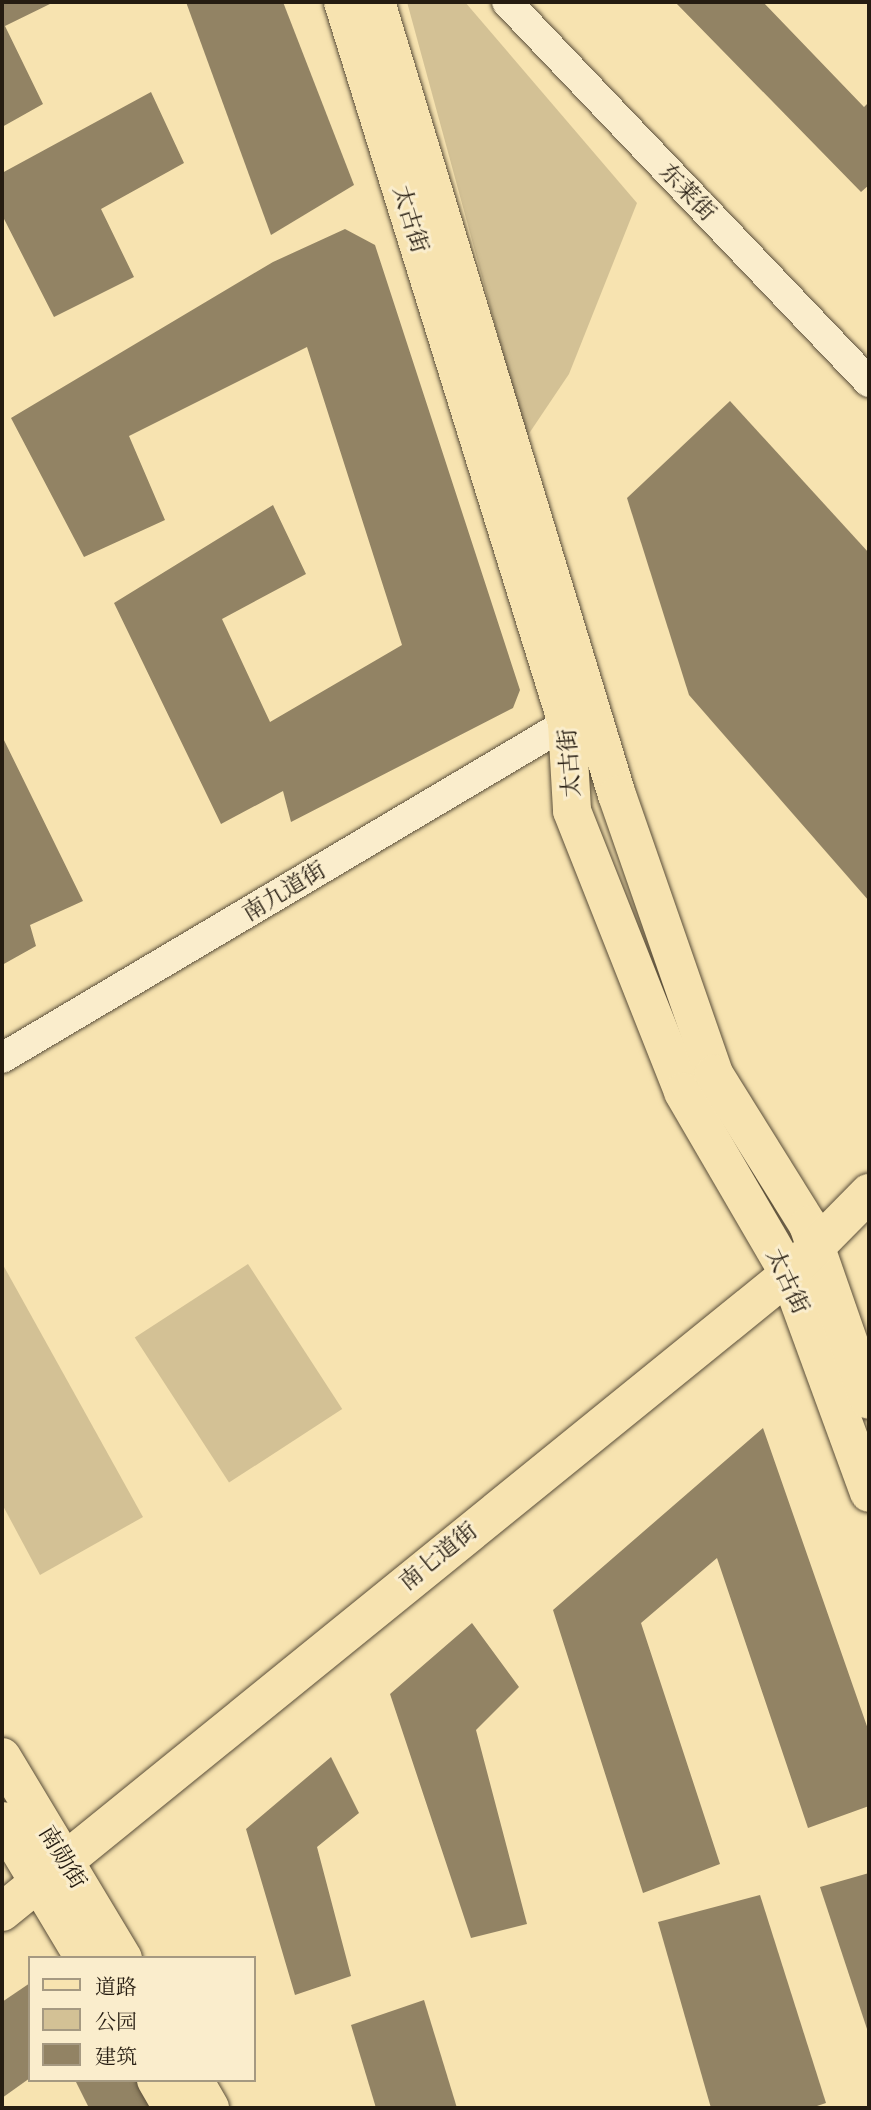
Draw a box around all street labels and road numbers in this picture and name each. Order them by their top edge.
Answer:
street label: 东莱街 [654,158,722,226]
street label: 太古街 [388,182,434,256]
street label: 太古街 [553,728,585,798]
street label: 南九道街 [237,855,331,927]
street label: 太古街 [761,1244,815,1318]
street label: 南七道街 [394,1516,482,1596]
street label: 南勋街 [33,1820,93,1894]

